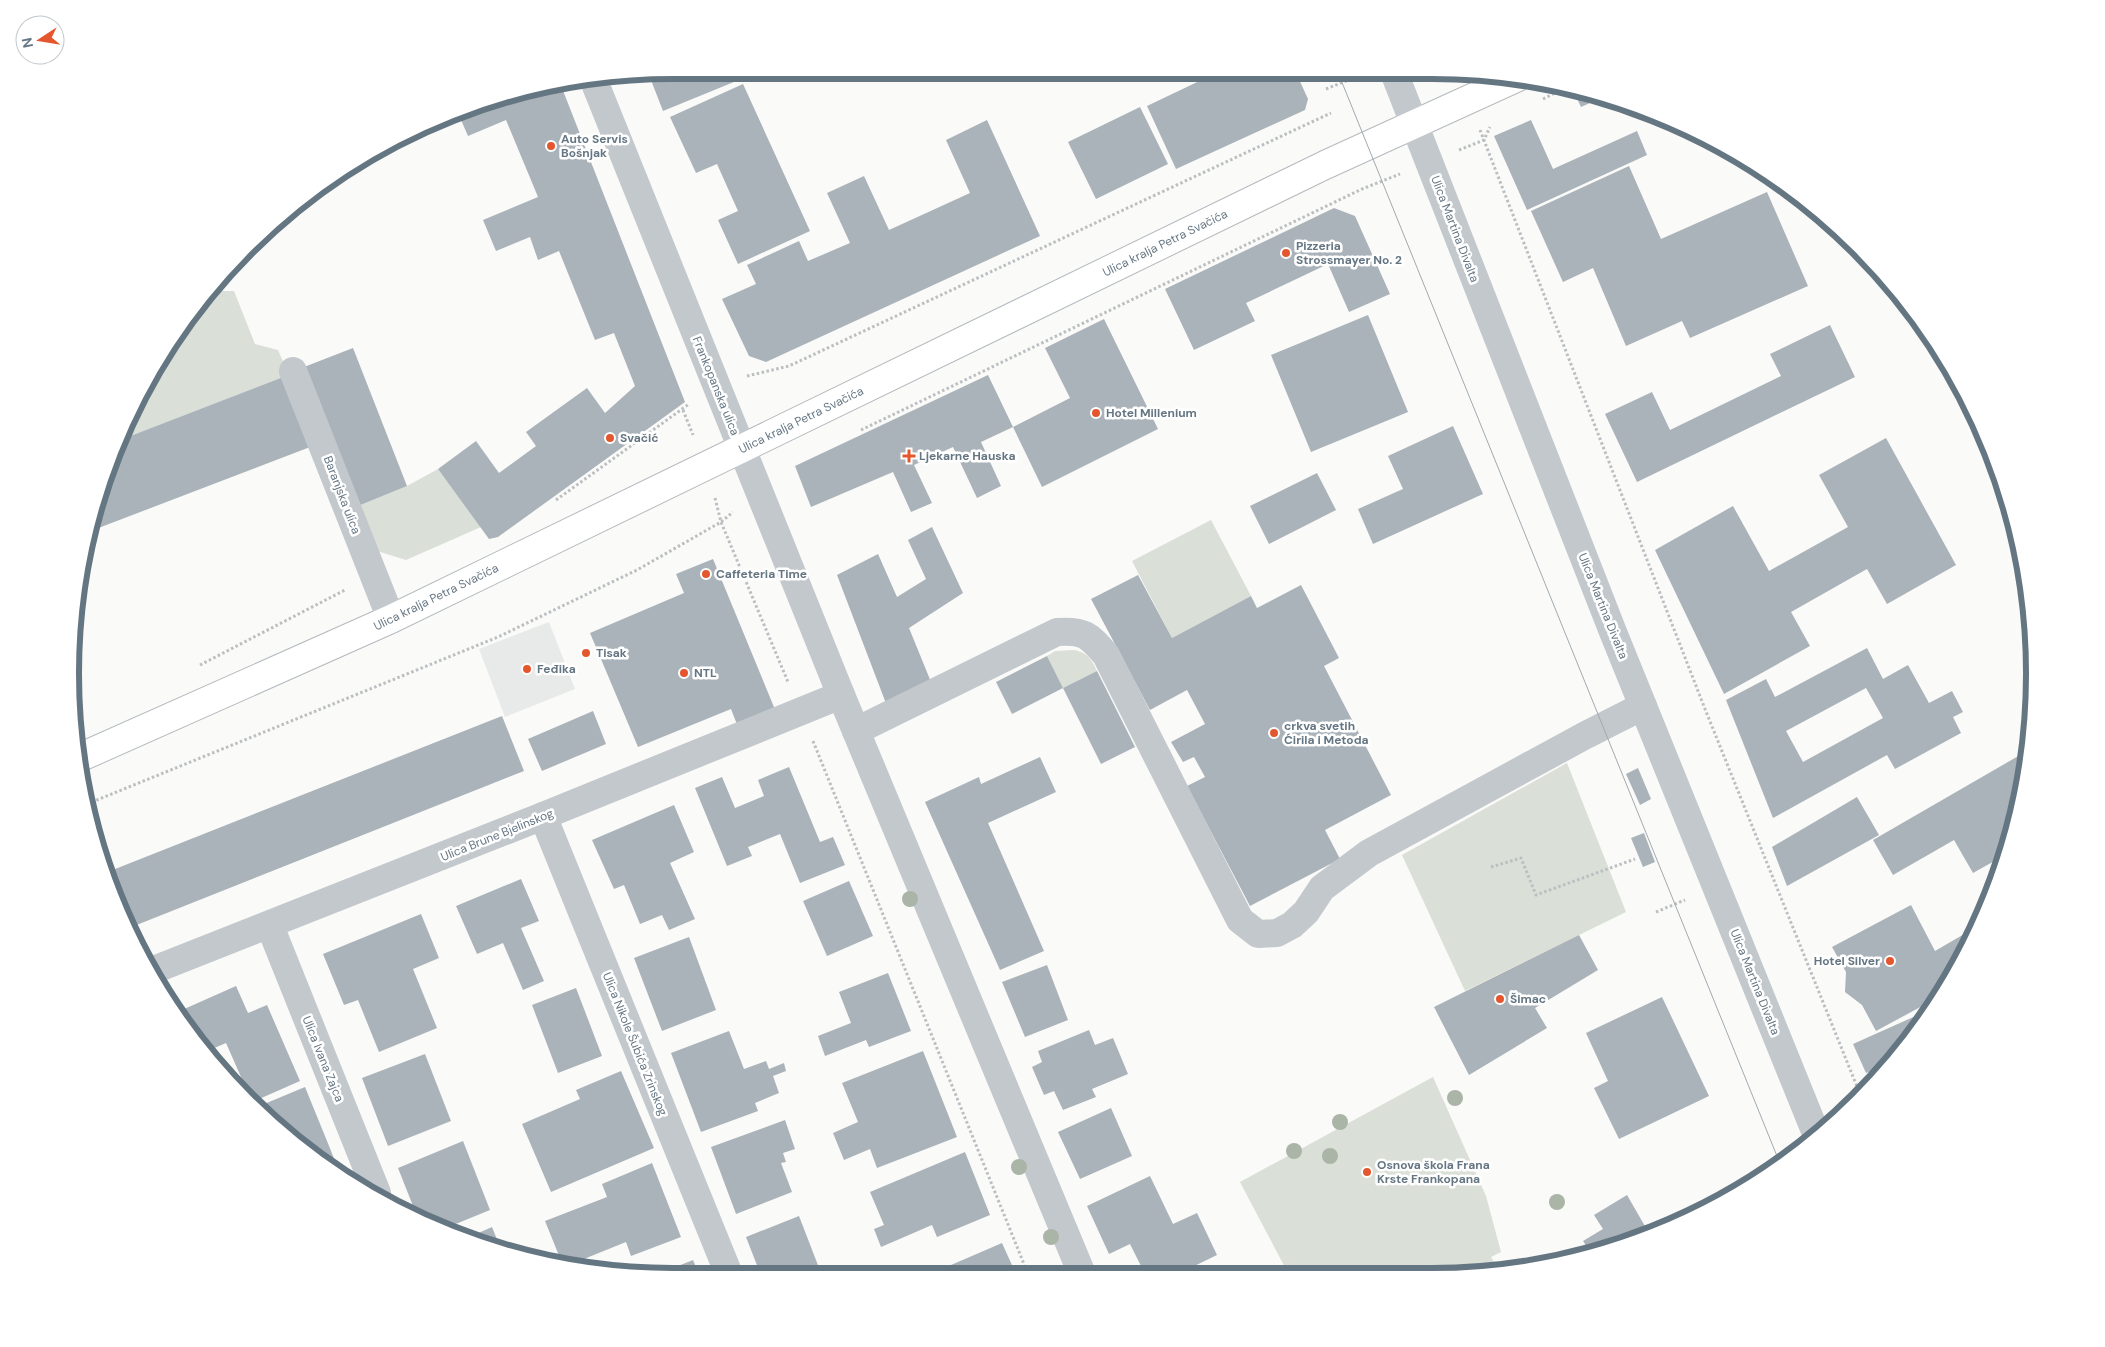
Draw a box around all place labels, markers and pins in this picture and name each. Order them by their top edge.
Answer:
place label: Auto Servis Bošnjak [561,131,628,161]
marker: Auto Servis Bošnjak [545,140,557,152]
place label: Pizzeria Strossmayer No. 2 [1296,238,1402,268]
marker: Pizzeria Strossmayer No. 2 [1280,247,1292,259]
place label: Hotel Millenium [1106,405,1197,421]
marker: Hotel Millenium [1090,407,1102,419]
place label: Svačić [620,430,659,446]
marker: Svačić [604,432,616,444]
place label: Ljekarne Hauska [919,448,1015,464]
marker: Ljekarne Hauska [903,450,915,462]
place label: Caffeteria Time [716,566,807,582]
marker: Caffeteria Time [700,568,712,580]
place label: Tisak [596,645,627,661]
marker: Tisak [580,647,592,659]
place label: Feđika [537,661,576,677]
marker: Feđika [521,663,533,675]
place label: NTL [694,665,717,681]
marker: NTL [678,667,690,679]
place label: crkva svetih Ćirila i Metoda [1284,718,1369,748]
marker: crkva svetih Ćirila i Metoda [1268,727,1280,739]
place label: Hotel Silver [1814,953,1880,969]
marker: Hotel Silver [1884,955,1896,967]
place label: Šimac [1510,991,1546,1007]
marker: Šimac [1494,993,1506,1005]
place label: Osnova škola Frana Krste Frankopana [1377,1157,1490,1187]
marker: Osnova škola Frana Krste Frankopana [1361,1166,1373,1178]

